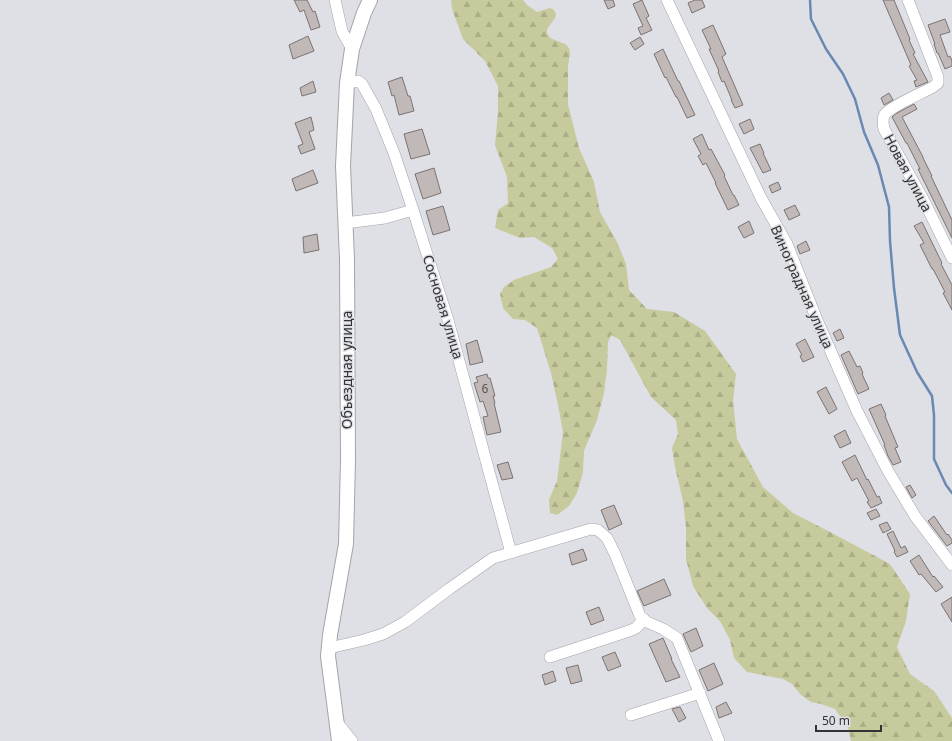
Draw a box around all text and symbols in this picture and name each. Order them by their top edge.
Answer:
street label: Новая улица [880,130,937,215]
street label: Виноградная улица [767,222,838,352]
street label: Сосновая улица [419,252,468,361]
street label: Объездная улица [337,311,356,429]
house number: 6 [482,380,489,397]
scale bar [816,707,881,733]
text: 50 m [822,712,850,729]

